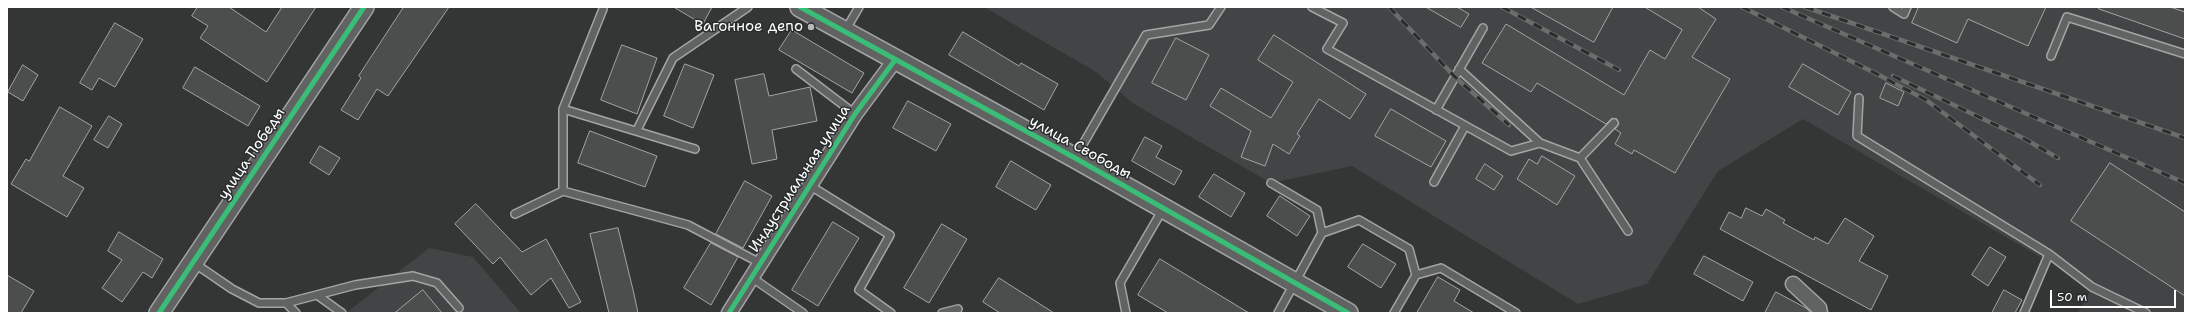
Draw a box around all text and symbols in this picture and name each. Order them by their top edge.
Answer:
place label: Вагонное депо [694,18,803,36]
marker: Вагонное депо [806,22,816,32]
street label: Индустриальная улица [746,102,854,256]
street label: улица Победы [215,105,289,203]
street label: улица Свободы [1026,112,1134,184]
scale bar [2052,282,2178,308]
text: 50 m [2057,289,2087,305]

